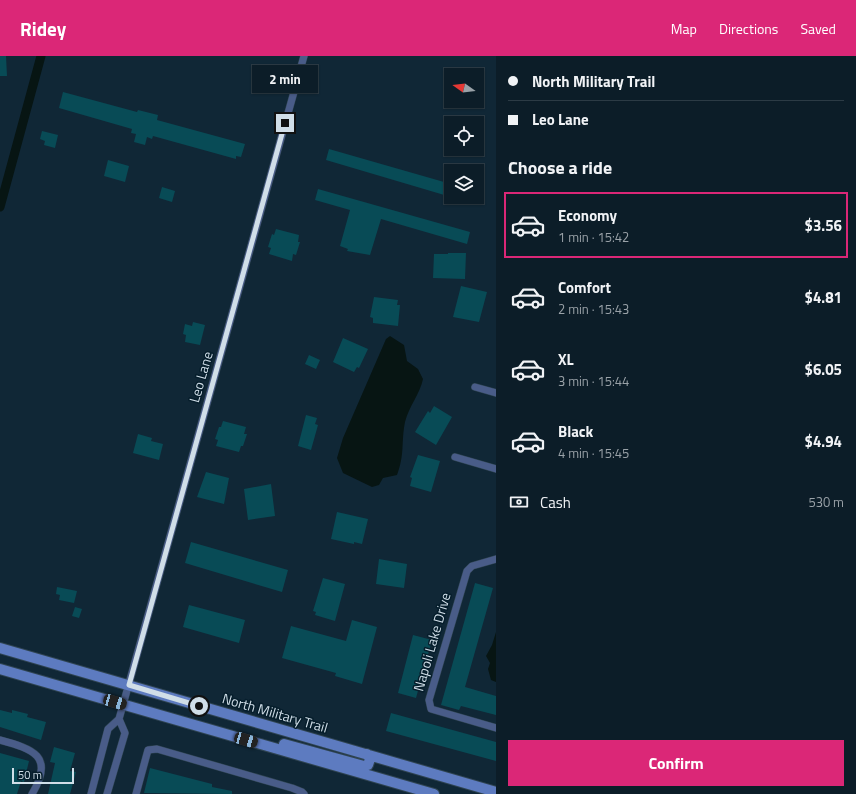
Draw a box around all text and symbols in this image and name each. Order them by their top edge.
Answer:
text: Ridey [20,14,66,43]
text: Map [671,18,697,39]
text: Directions [719,18,778,39]
text: Saved [800,18,836,39]
callout: 2 min [252,65,318,93]
north arrow [444,68,484,108]
map controls [444,68,484,204]
text: 2 min [269,69,301,89]
text: North Military Trail [532,70,655,93]
text: Leo Lane [532,108,589,131]
route end [276,114,294,132]
button: locate [444,116,484,156]
text: Choose a ride [508,154,612,181]
button: layers [444,164,484,204]
text: Economy [558,204,617,227]
icon: car [510,207,546,243]
text: $3.56 [805,214,842,237]
text: 1 min · 15:42 [558,227,629,247]
text: Comfort [558,276,611,299]
icon: car [510,279,546,315]
text: $4.81 [805,286,842,309]
text: 2 min · 15:43 [558,299,629,319]
text: XL [558,348,574,371]
street label: Leo Lane [183,349,218,405]
icon: car [510,351,546,387]
text: $6.05 [805,358,842,381]
text: 3 min · 15:44 [558,371,629,391]
text: Black [558,420,593,443]
icon: car [510,423,546,459]
text: $4.94 [805,430,842,453]
text: 4 min · 15:45 [558,443,629,463]
icon: cash [508,491,530,513]
text: Cash [540,491,571,514]
text: 530 m [808,492,844,512]
street label: Napoli Lake Drive [407,590,456,694]
street label: North Military Trail [220,687,331,738]
car [102,693,128,711]
route start [190,697,208,715]
car [233,731,259,749]
button: Confirm [508,740,844,786]
scale bar [12,766,74,785]
text: 50 m [18,767,42,783]

